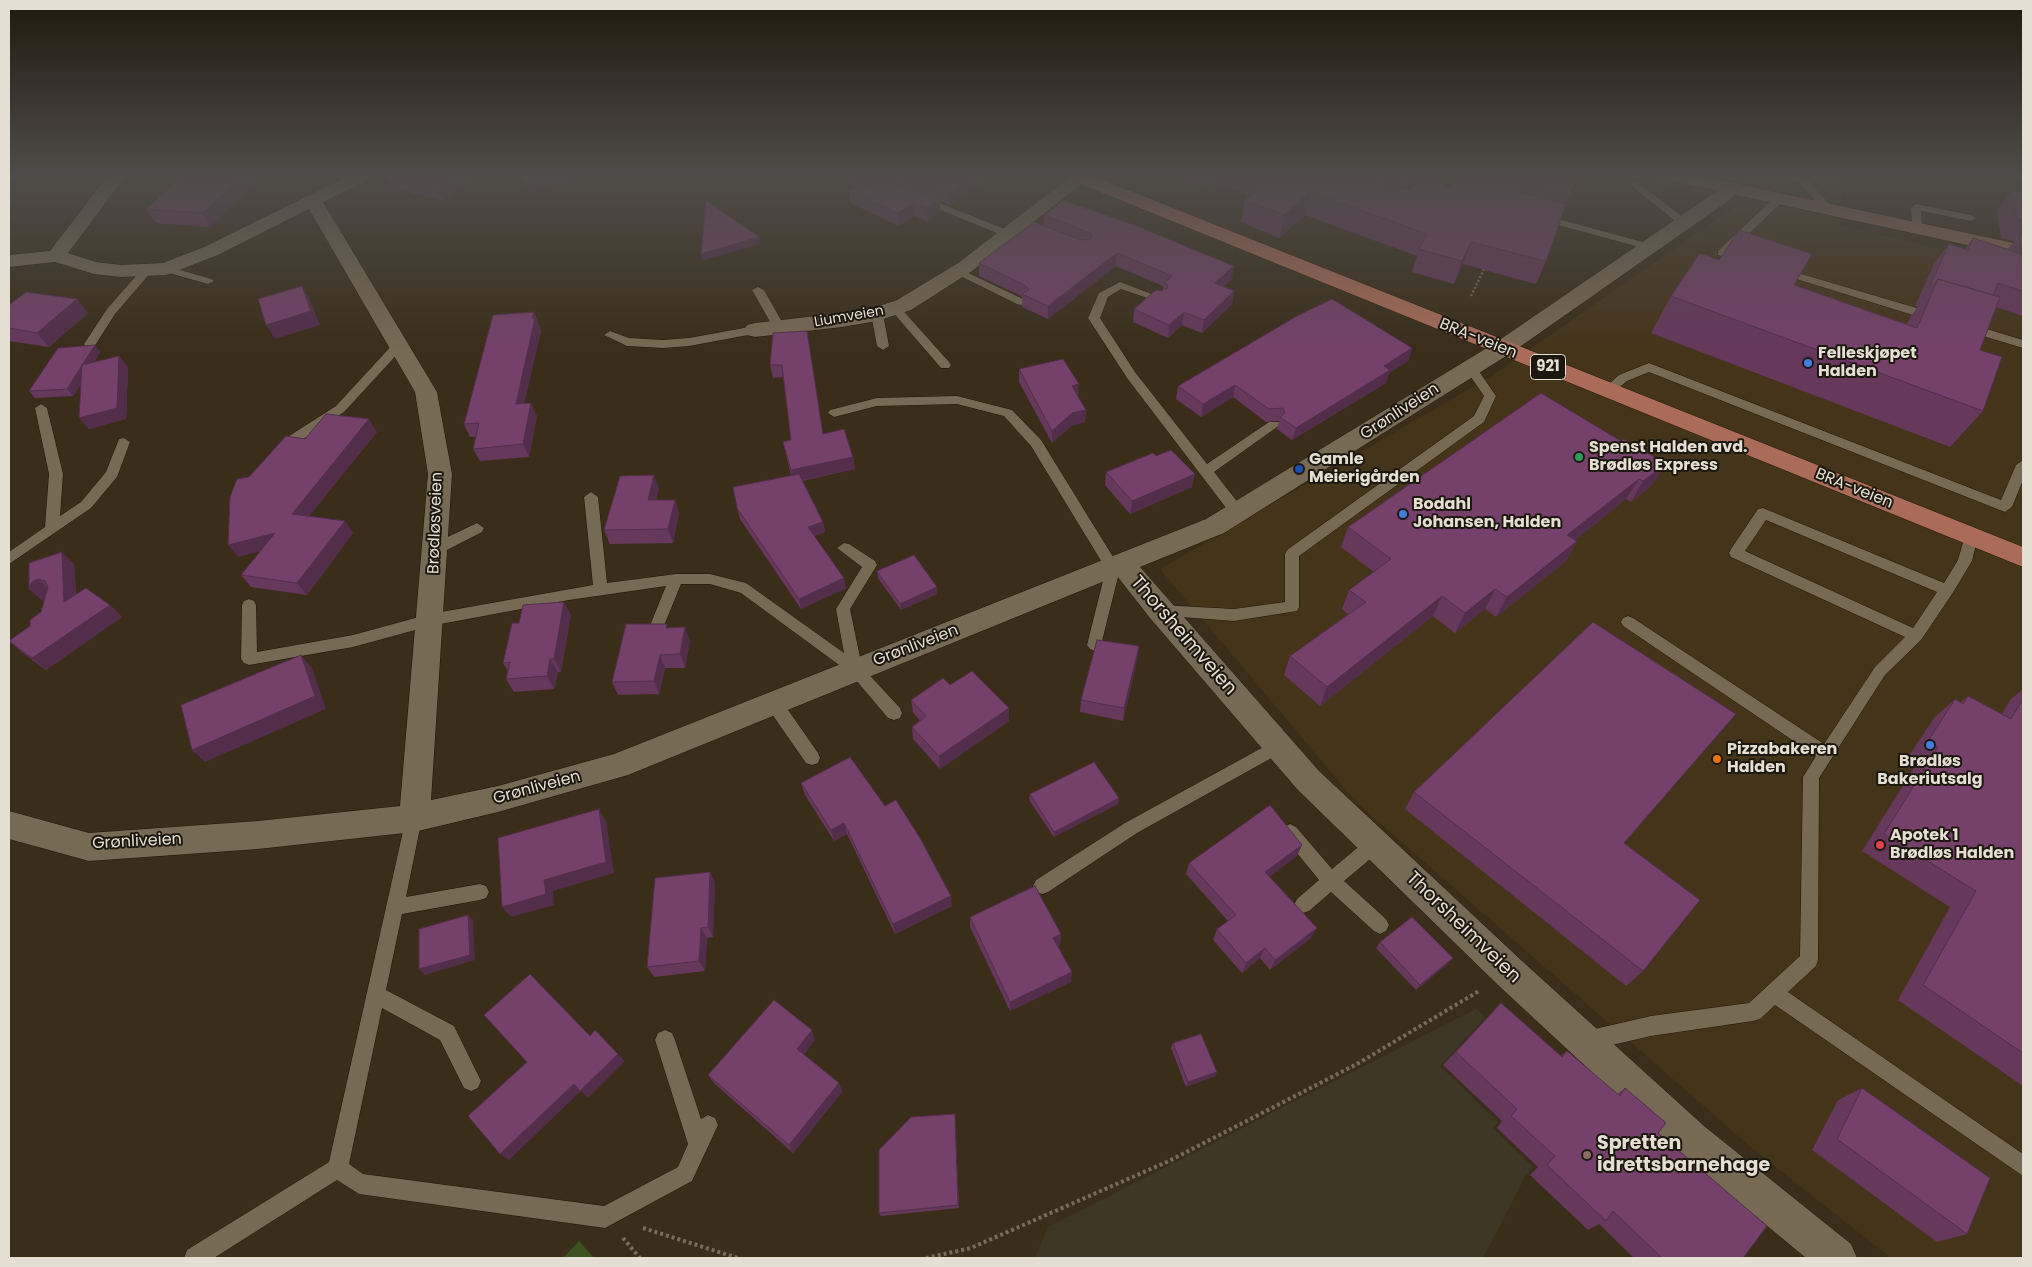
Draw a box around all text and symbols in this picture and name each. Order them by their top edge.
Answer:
street label: Liumveien [813,303,885,331]
street label: BRA-veien [1436,315,1520,363]
place label: Felleskjøpet Halden [1818,344,1917,382]
road number: 921 [1530,354,1566,380]
marker: Felleskjøpet Halden [1802,357,1814,369]
street label: Grønliveien [1357,380,1443,444]
place label: Spenst Halden avd. Brødløs Express [1589,438,1748,476]
place label: Gamle Meierigården [1309,450,1420,488]
marker: Spenst Halden avd. Brødløs Express [1573,451,1585,463]
marker: Gamle Meierigården [1293,463,1305,475]
street label: BRA-veien [1812,465,1896,513]
street label: Brødløsveien [425,472,447,574]
place label: Bodahl Johansen, Halden [1413,495,1561,533]
marker: Bodahl Johansen, Halden [1397,508,1409,520]
street label: Thorsheimveien [1125,572,1241,700]
street label: Grønliveien [871,621,961,671]
marker: Brødløs Bakeriutsalg [1924,739,1936,751]
place label: Pizzabakeren Halden [1727,740,1837,778]
place label: Brødløs Bakeriutsalg [1877,752,1983,790]
marker: Pizzabakeren Halden [1711,753,1723,765]
street label: Grønliveien [491,767,583,809]
place label: Apotek 1 Brødløs Halden [1890,826,2014,864]
street label: Grønliveien [92,830,182,854]
marker: Apotek 1 Brødløs Halden [1874,839,1886,851]
street label: Thorsheimveien [1401,867,1525,989]
place label: Spretten idrettsbarnehage [1597,1133,1770,1177]
marker: Spretten idrettsbarnehage [1581,1149,1593,1161]

